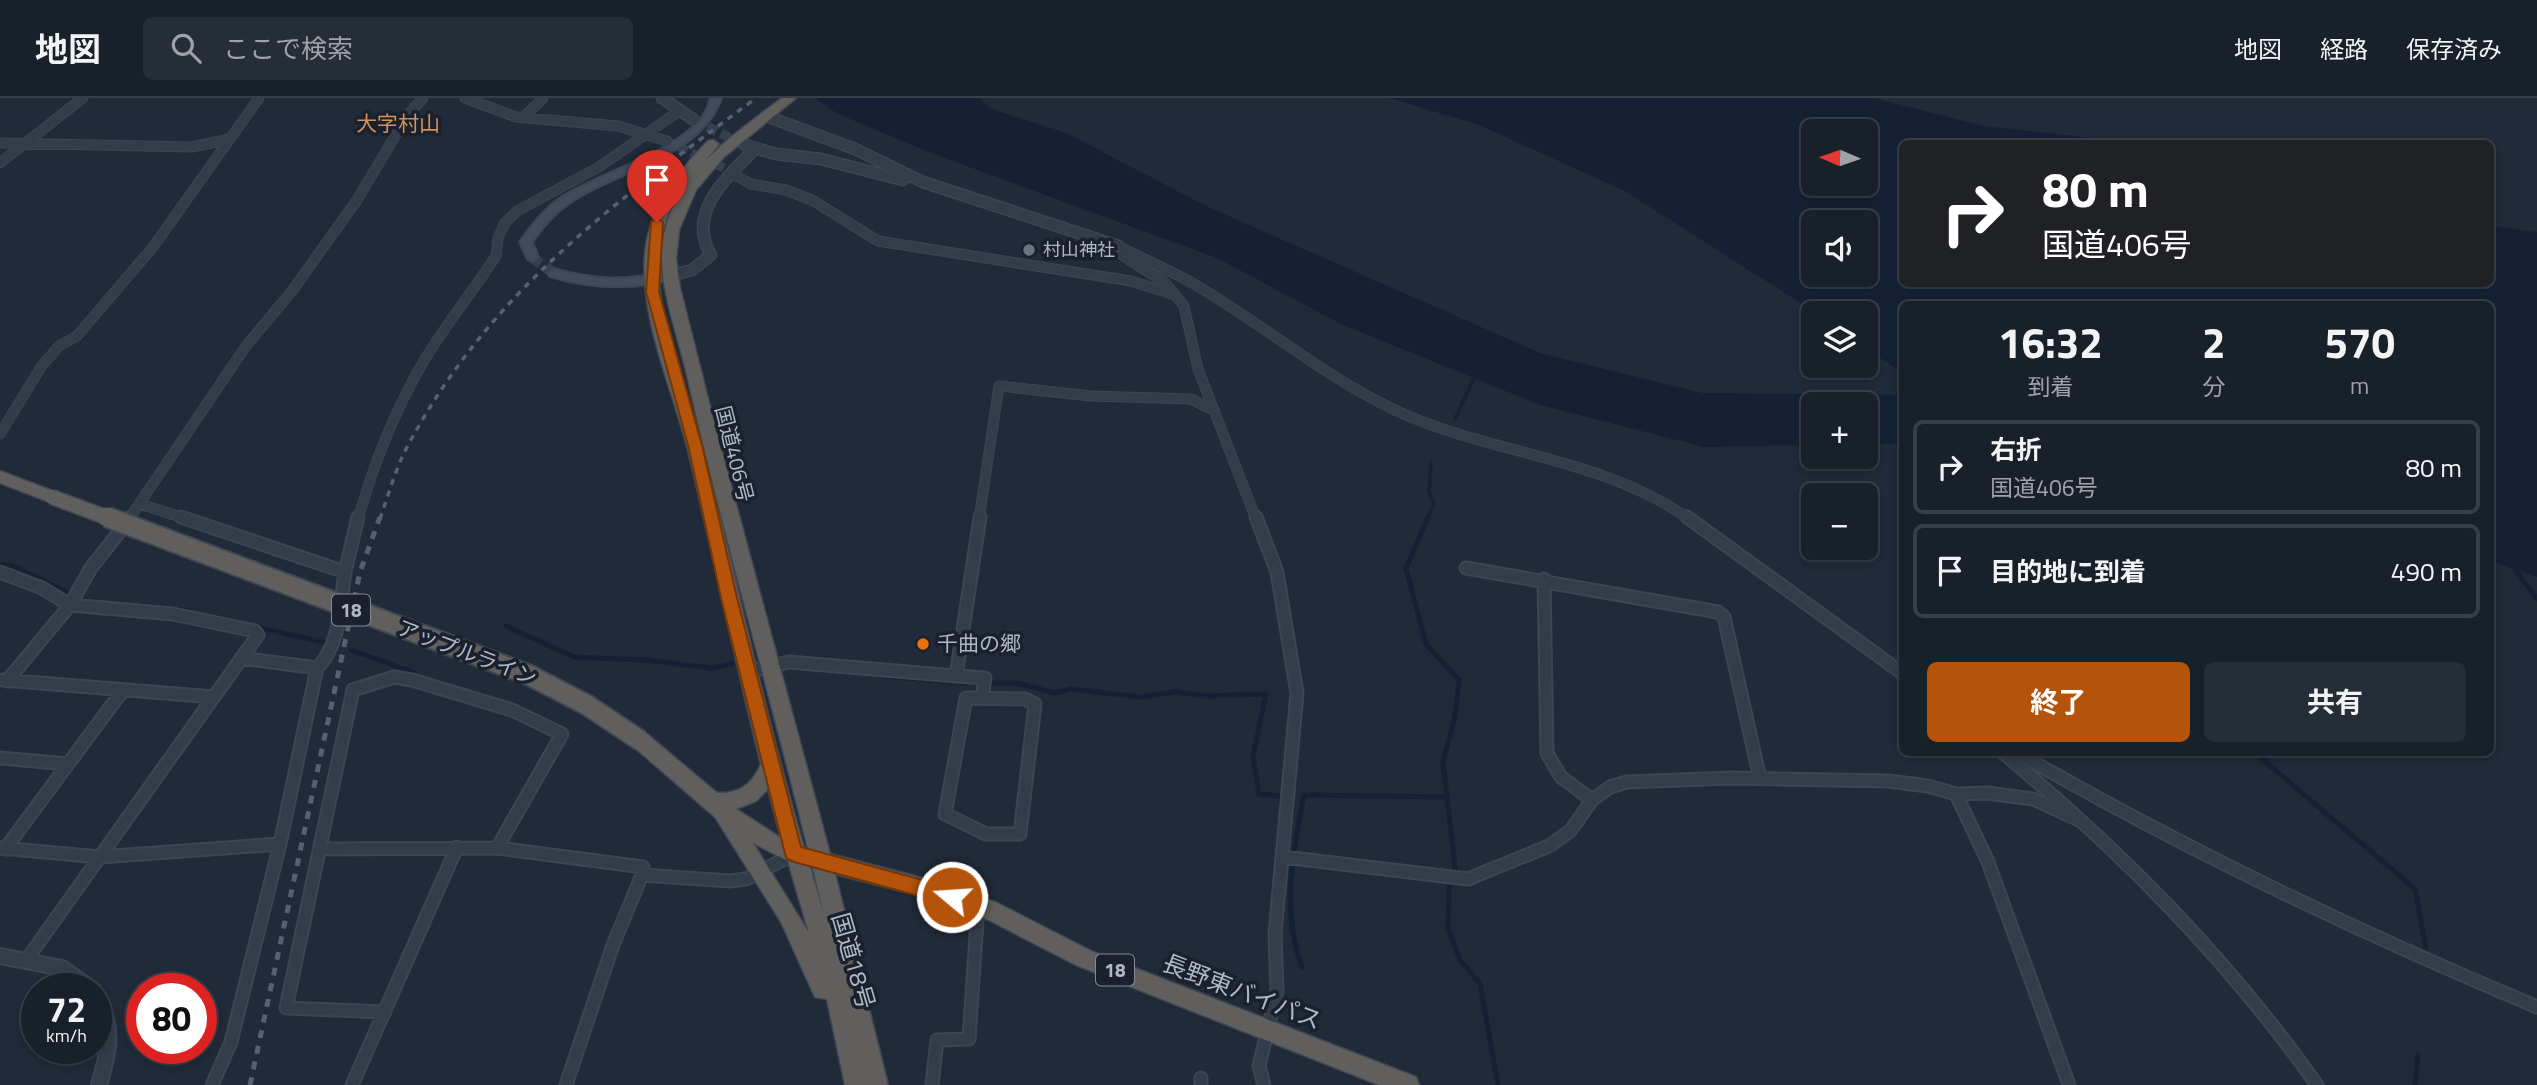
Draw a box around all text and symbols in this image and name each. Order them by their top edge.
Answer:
search box [143,17,633,80]
text: 地図 [35,24,101,74]
icon: search [167,29,205,67]
text: ここで検索 [223,29,353,68]
text: 地図 [2234,31,2282,67]
text: 経路 [2320,31,2368,67]
text: 保存済み [2406,31,2502,67]
district label: 大字村山 [356,107,440,139]
north arrow [1801,119,1878,196]
map controls [1801,119,1878,560]
pin [627,150,687,222]
text: 80 m [2042,151,2149,226]
icon: arrive [638,161,676,199]
icon: right [1927,168,2018,259]
button: sound [1801,210,1878,287]
text: 国道406号 [2042,220,2192,268]
place label: 村山神社 [1043,236,1115,263]
marker: 村山神社 [1021,242,1037,258]
button: layers [1801,301,1878,378]
text: 16:32 [1998,310,2103,374]
text: 2 [2202,310,2225,374]
text: 570 [2324,310,2395,374]
text: m [2350,368,2369,403]
text: 到着 [2027,369,2073,404]
text: 分 [2202,369,2225,404]
button: + [1801,392,1878,469]
street label: 国道406号 [708,402,762,505]
text: 右折 [1990,430,2042,469]
icon: right [1931,448,1969,486]
text: 80 m [2405,448,2462,487]
text: 国道406号 [1990,470,2098,505]
button: − [1801,483,1878,560]
icon: arrive [1931,552,1969,590]
text: 目的地に到着 [1990,552,2146,591]
text: 490 m [2391,552,2462,591]
road number: 18 [332,594,370,625]
street label: アップルライン [393,611,542,693]
place label: 千曲の郷 [937,627,1021,659]
marker: 千曲の郷 [915,636,931,652]
button: 終了 [1927,662,2190,742]
button: 共有 [2204,662,2466,742]
position arrow [915,860,989,934]
street label: 国道18号 [823,908,885,1013]
street label: 長野東バイパス [1158,944,1327,1038]
road number: 18 [1096,954,1134,986]
speed limit sign: 80 [126,973,217,1064]
text: 72 [47,982,86,1036]
text: km/h [46,1022,87,1049]

